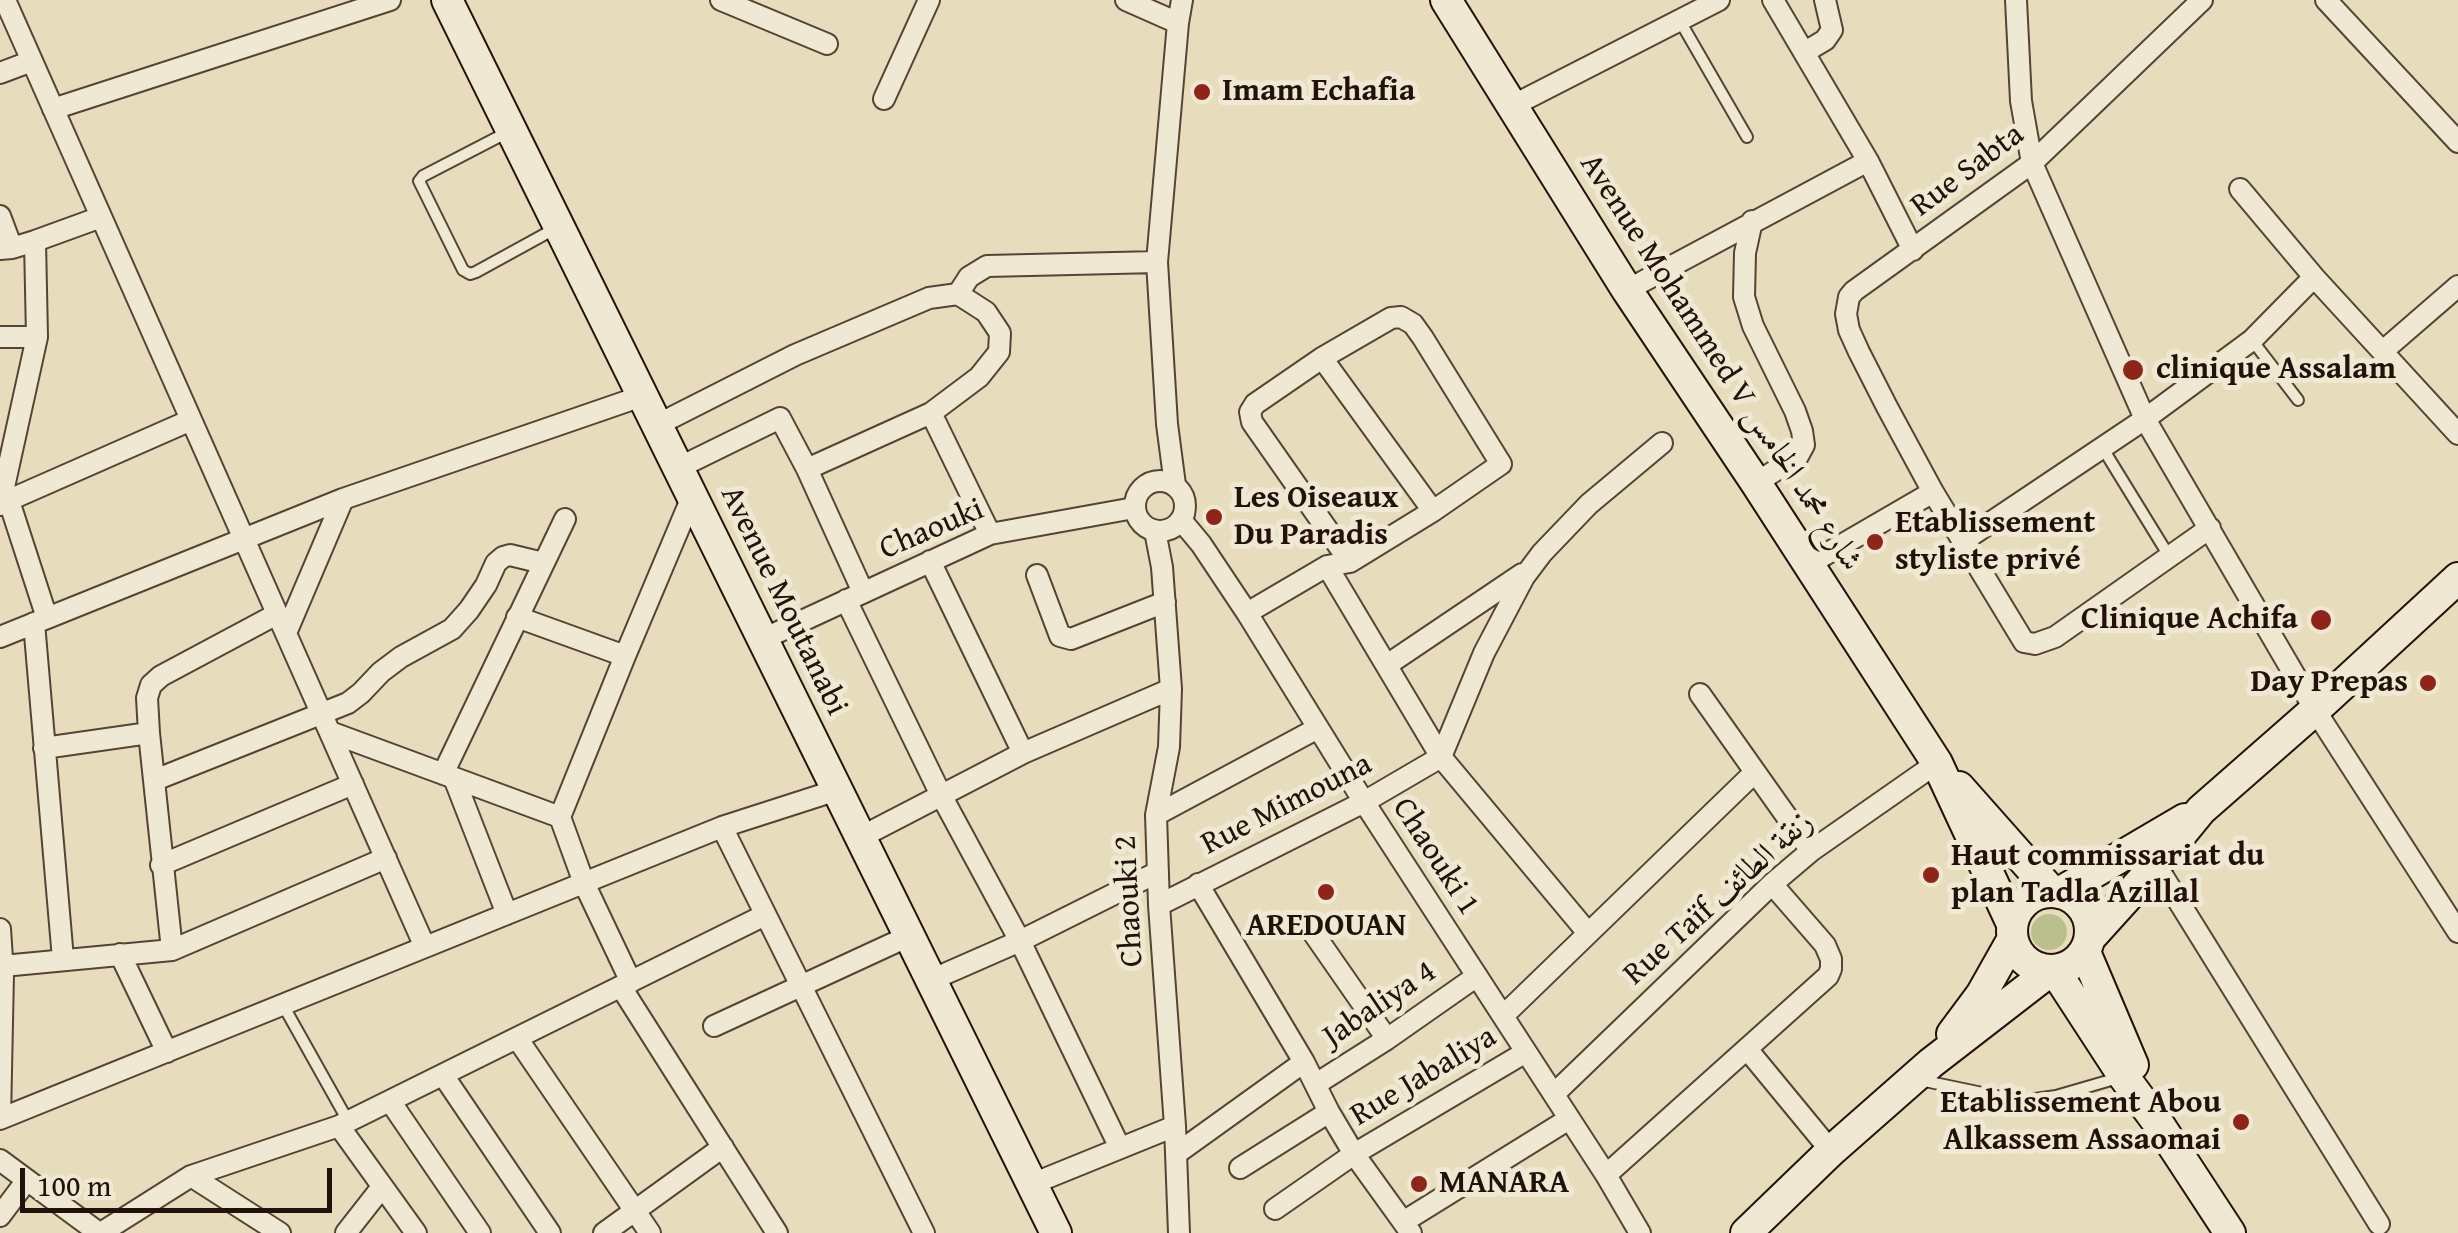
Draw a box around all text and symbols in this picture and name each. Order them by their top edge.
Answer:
place label: Imam Echafia [1222,73,1415,111]
marker: Imam Echafia [1191,81,1213,103]
street label: Rue Sabta [1904,116,2032,226]
street label: Avenue Mohammed V شارع محمد الخامس [1570,147,1870,579]
place label: clinique Assalam [2156,351,2396,389]
marker: clinique Assalam [2120,357,2146,383]
street label: Avenue Moutanabi [711,480,855,722]
place label: Les Oiseaux Du Paradis [1234,480,1398,555]
street label: Chaouki [874,491,990,569]
place label: Etablissement styliste privé [1895,505,2095,580]
marker: Les Oiseaux Du Paradis [1203,506,1225,528]
marker: Etablissement styliste privé [1864,531,1886,553]
place label: Clinique Achifa [2081,601,2298,639]
marker: Clinique Achifa [2308,607,2334,633]
place label: Day Prepas [2250,664,2408,702]
marker: Day Prepas [2417,672,2439,694]
street label: Rue Mimouna [1195,746,1379,864]
street label: Chaouki 1 [1383,791,1487,923]
street label: Rue Taïf زنقة الطائف [1616,804,1822,994]
street label: Chaouki 2 [1107,834,1153,968]
place label: Haut commissariat du plan Tadla Azillal [1951,838,2264,913]
marker: Haut commissariat du plan Tadla Azillal [1920,864,1942,886]
marker: AREDOUAN [1315,881,1337,903]
place label: AREDOUAN [1246,908,1406,946]
street label: Jabaliya 4 [1316,953,1444,1057]
street label: Rue Jabaliya [1344,1019,1504,1135]
place label: Etablissement Abou Alkassem Assaomai [1940,1085,2221,1160]
marker: Etablissement Abou Alkassem Assaomai [2230,1111,2252,1133]
scale bar [25,1148,338,1210]
text: 100 m [37,1163,111,1207]
place label: MANARA [1439,1165,1569,1203]
marker: MANARA [1408,1173,1430,1195]

